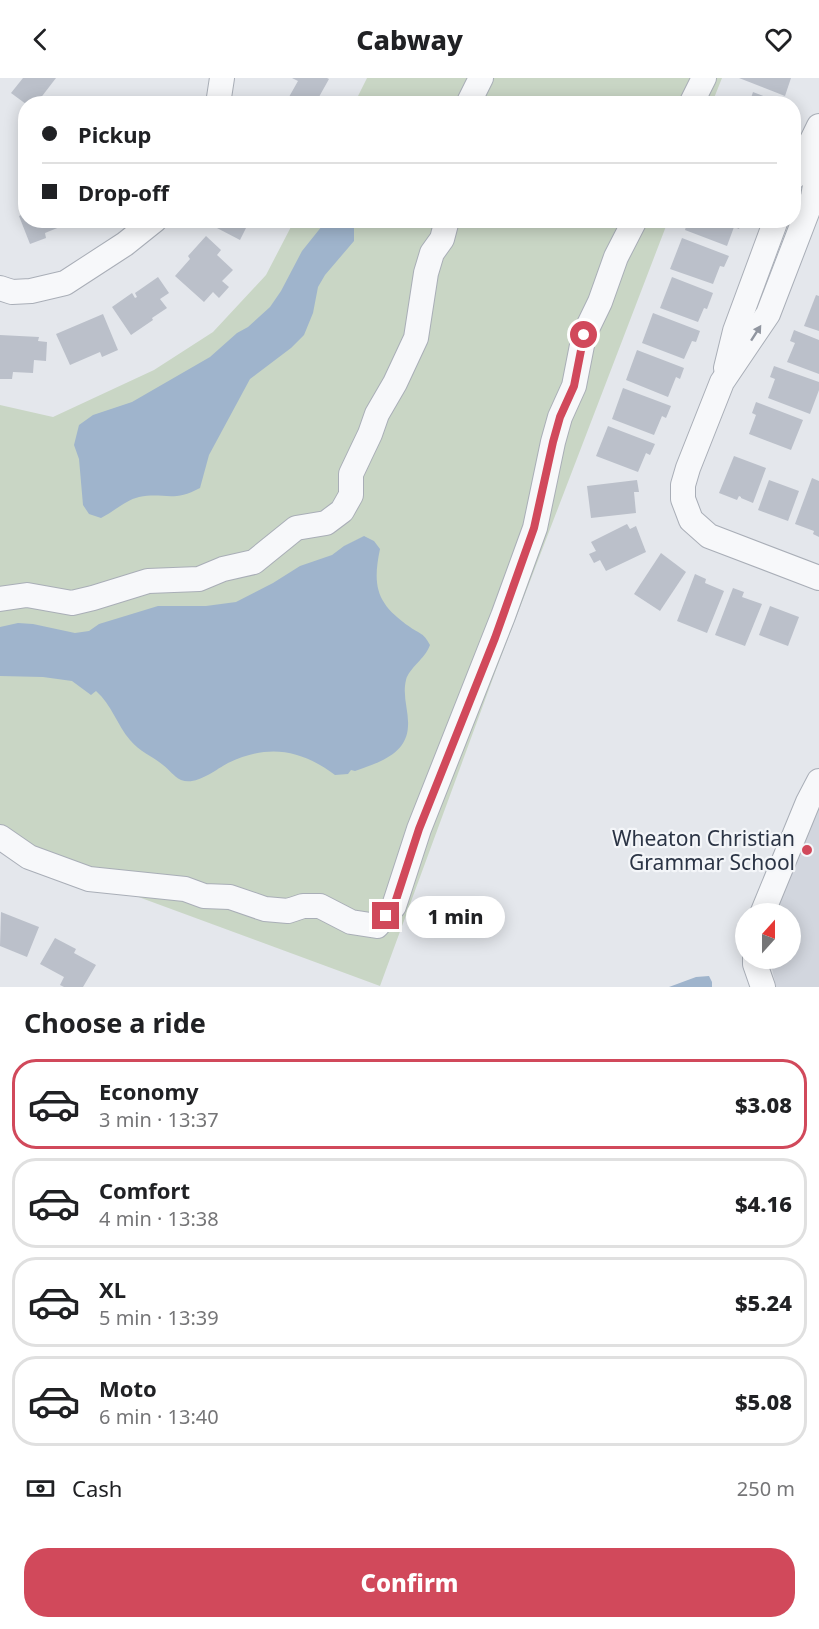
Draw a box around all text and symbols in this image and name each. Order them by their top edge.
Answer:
text: Cabway [356,21,463,58]
icon: back [24,23,57,56]
icon: heart [762,23,795,56]
text: Pickup [78,119,151,149]
text: Drop-off [78,177,169,207]
route start [570,321,597,348]
one-way arrow [750,325,761,341]
place label: Wheaton Christian Grammar School [612,824,795,876]
marker: Wheaton Christian Grammar School [800,843,814,857]
callout: 1 min [407,895,506,937]
route end [372,902,399,929]
text: 1 min [428,903,483,930]
north arrow [735,903,801,969]
map controls [735,903,801,969]
text: Choose a ride [24,1004,206,1041]
text: Economy [99,1076,198,1106]
icon: car [27,1077,81,1131]
text: $3.08 [735,1089,792,1119]
text: 3 min · 13:37 [99,1106,219,1133]
text: Comfort [99,1175,190,1205]
icon: car [27,1176,81,1230]
text: $4.16 [735,1188,792,1218]
text: 4 min · 13:38 [99,1205,219,1232]
text: XL [99,1274,126,1304]
icon: car [27,1275,81,1329]
text: $5.24 [735,1287,792,1317]
text: 5 min · 13:39 [99,1304,219,1331]
text: Moto [99,1373,157,1403]
icon: car [27,1374,81,1428]
text: $5.08 [735,1386,792,1416]
text: 6 min · 13:40 [99,1403,219,1430]
icon: cash [24,1472,57,1505]
text: Cash [72,1473,122,1503]
text: 250 m [737,1475,795,1502]
button: Confirm [24,1548,795,1617]

